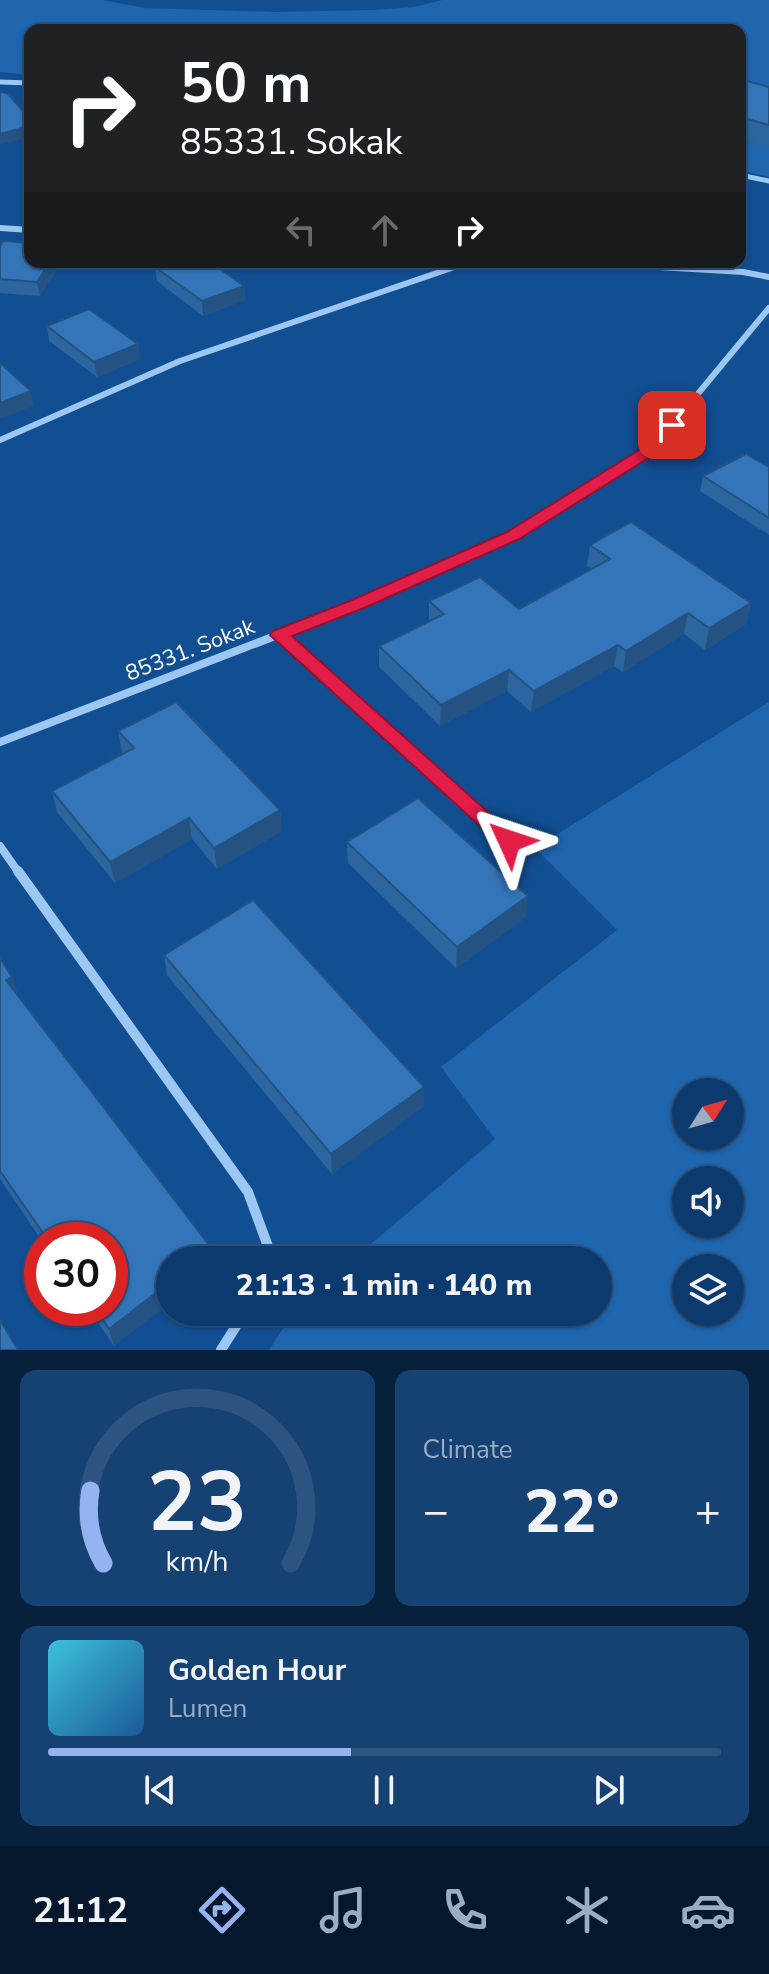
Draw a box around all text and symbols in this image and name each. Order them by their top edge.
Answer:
text: 50 m [180,45,311,122]
icon: right [48,56,152,160]
text: 85331. Sokak [180,118,403,167]
icon: left [279,208,323,252]
icon: ahead [363,208,407,252]
icon: right [447,208,491,252]
pin [638,391,706,459]
icon: arrive [650,403,694,447]
street label: 85331. Sokak [121,611,260,688]
position arrow [467,799,551,883]
north arrow [672,1078,744,1150]
map controls [672,1078,744,1326]
button: sound [672,1166,744,1238]
speed limit sign: 30 [24,1222,128,1326]
button: layers [672,1254,744,1326]
text: 21:13 · 1 min · 140 m [236,1265,532,1306]
text: Climate [423,1432,513,1467]
text: 23 [147,1446,247,1559]
text: 22° [524,1471,619,1553]
text: − [423,1482,449,1542]
text: + [695,1482,721,1542]
text: km/h [166,1542,229,1581]
text: Golden Hour [168,1650,346,1691]
text: Lumen [168,1691,247,1726]
icon: previous [138,1768,182,1812]
icon: pause [362,1768,406,1812]
icon: next [587,1768,631,1812]
icon: directions [194,1882,250,1938]
icon: music [315,1882,371,1938]
icon: phone [437,1882,493,1938]
icon: climate [559,1882,615,1938]
icon: car [680,1882,736,1938]
text: 21:12 [33,1886,128,1935]

